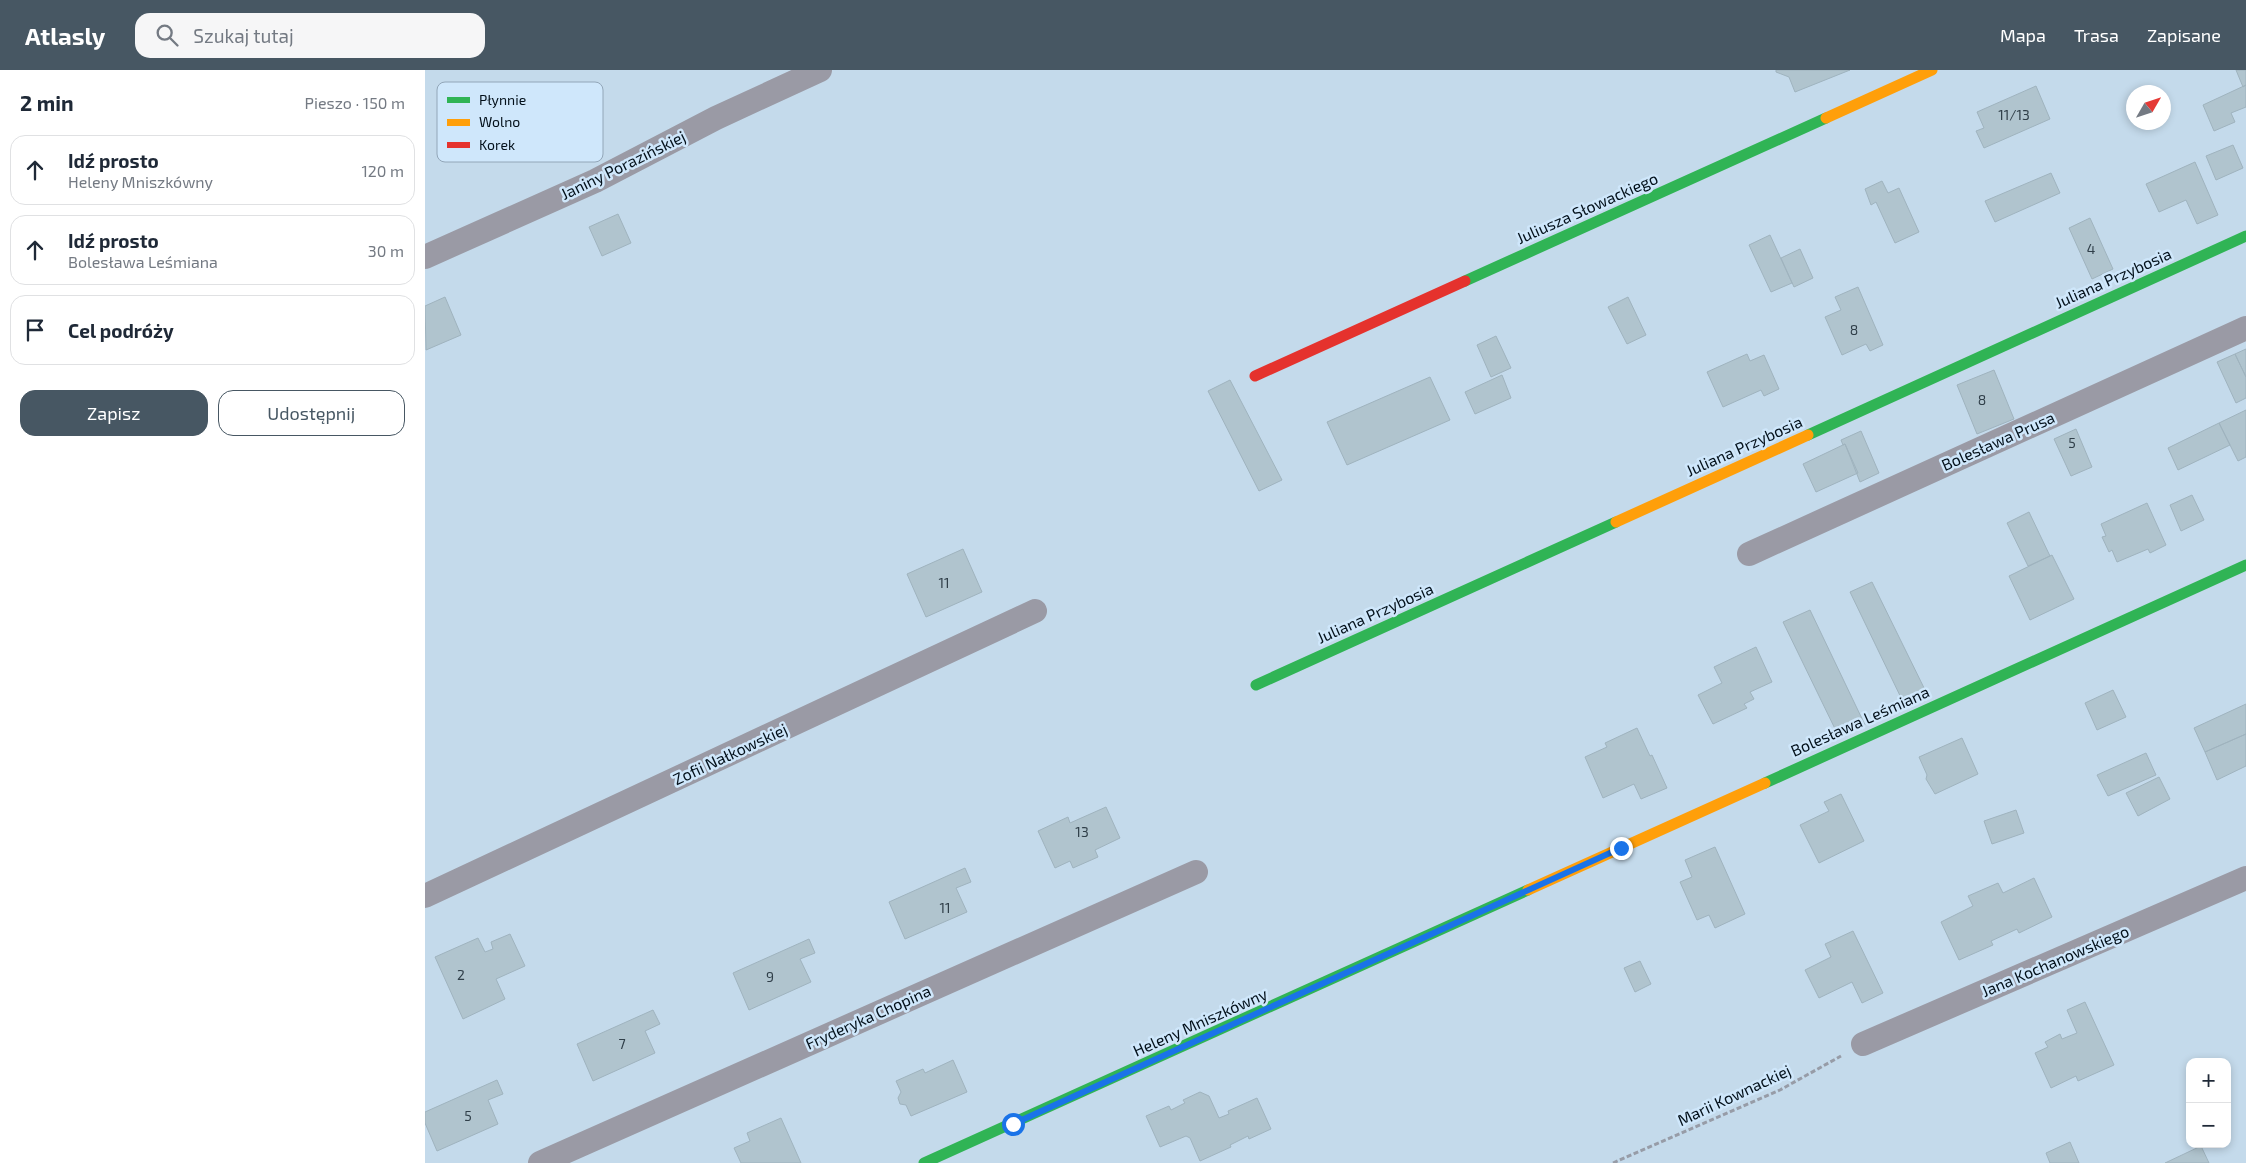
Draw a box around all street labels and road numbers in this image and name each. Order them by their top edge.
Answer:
street label: Janiny Porazińskiej [557,126,689,204]
street label: Juliusza Słowackiego [1513,168,1660,247]
street label: Juliana Przybosia [2052,243,2174,312]
street label: Bolesława Prusa [1938,407,2057,474]
street label: Juliana Przybosia [1683,411,1805,480]
street label: Juliana Przybosia [1314,578,1436,647]
street label: Bolesława Leśmiana [1788,681,1932,760]
street label: Zofii Nałkowskiej [670,719,790,789]
street label: Jana Kochanowskiego [1978,921,2131,1000]
street label: Fryderyka Chopina [802,980,933,1053]
street label: Heleny Mniszkówny [1130,983,1270,1060]
street label: Marii Kownackiej [1674,1060,1794,1130]

